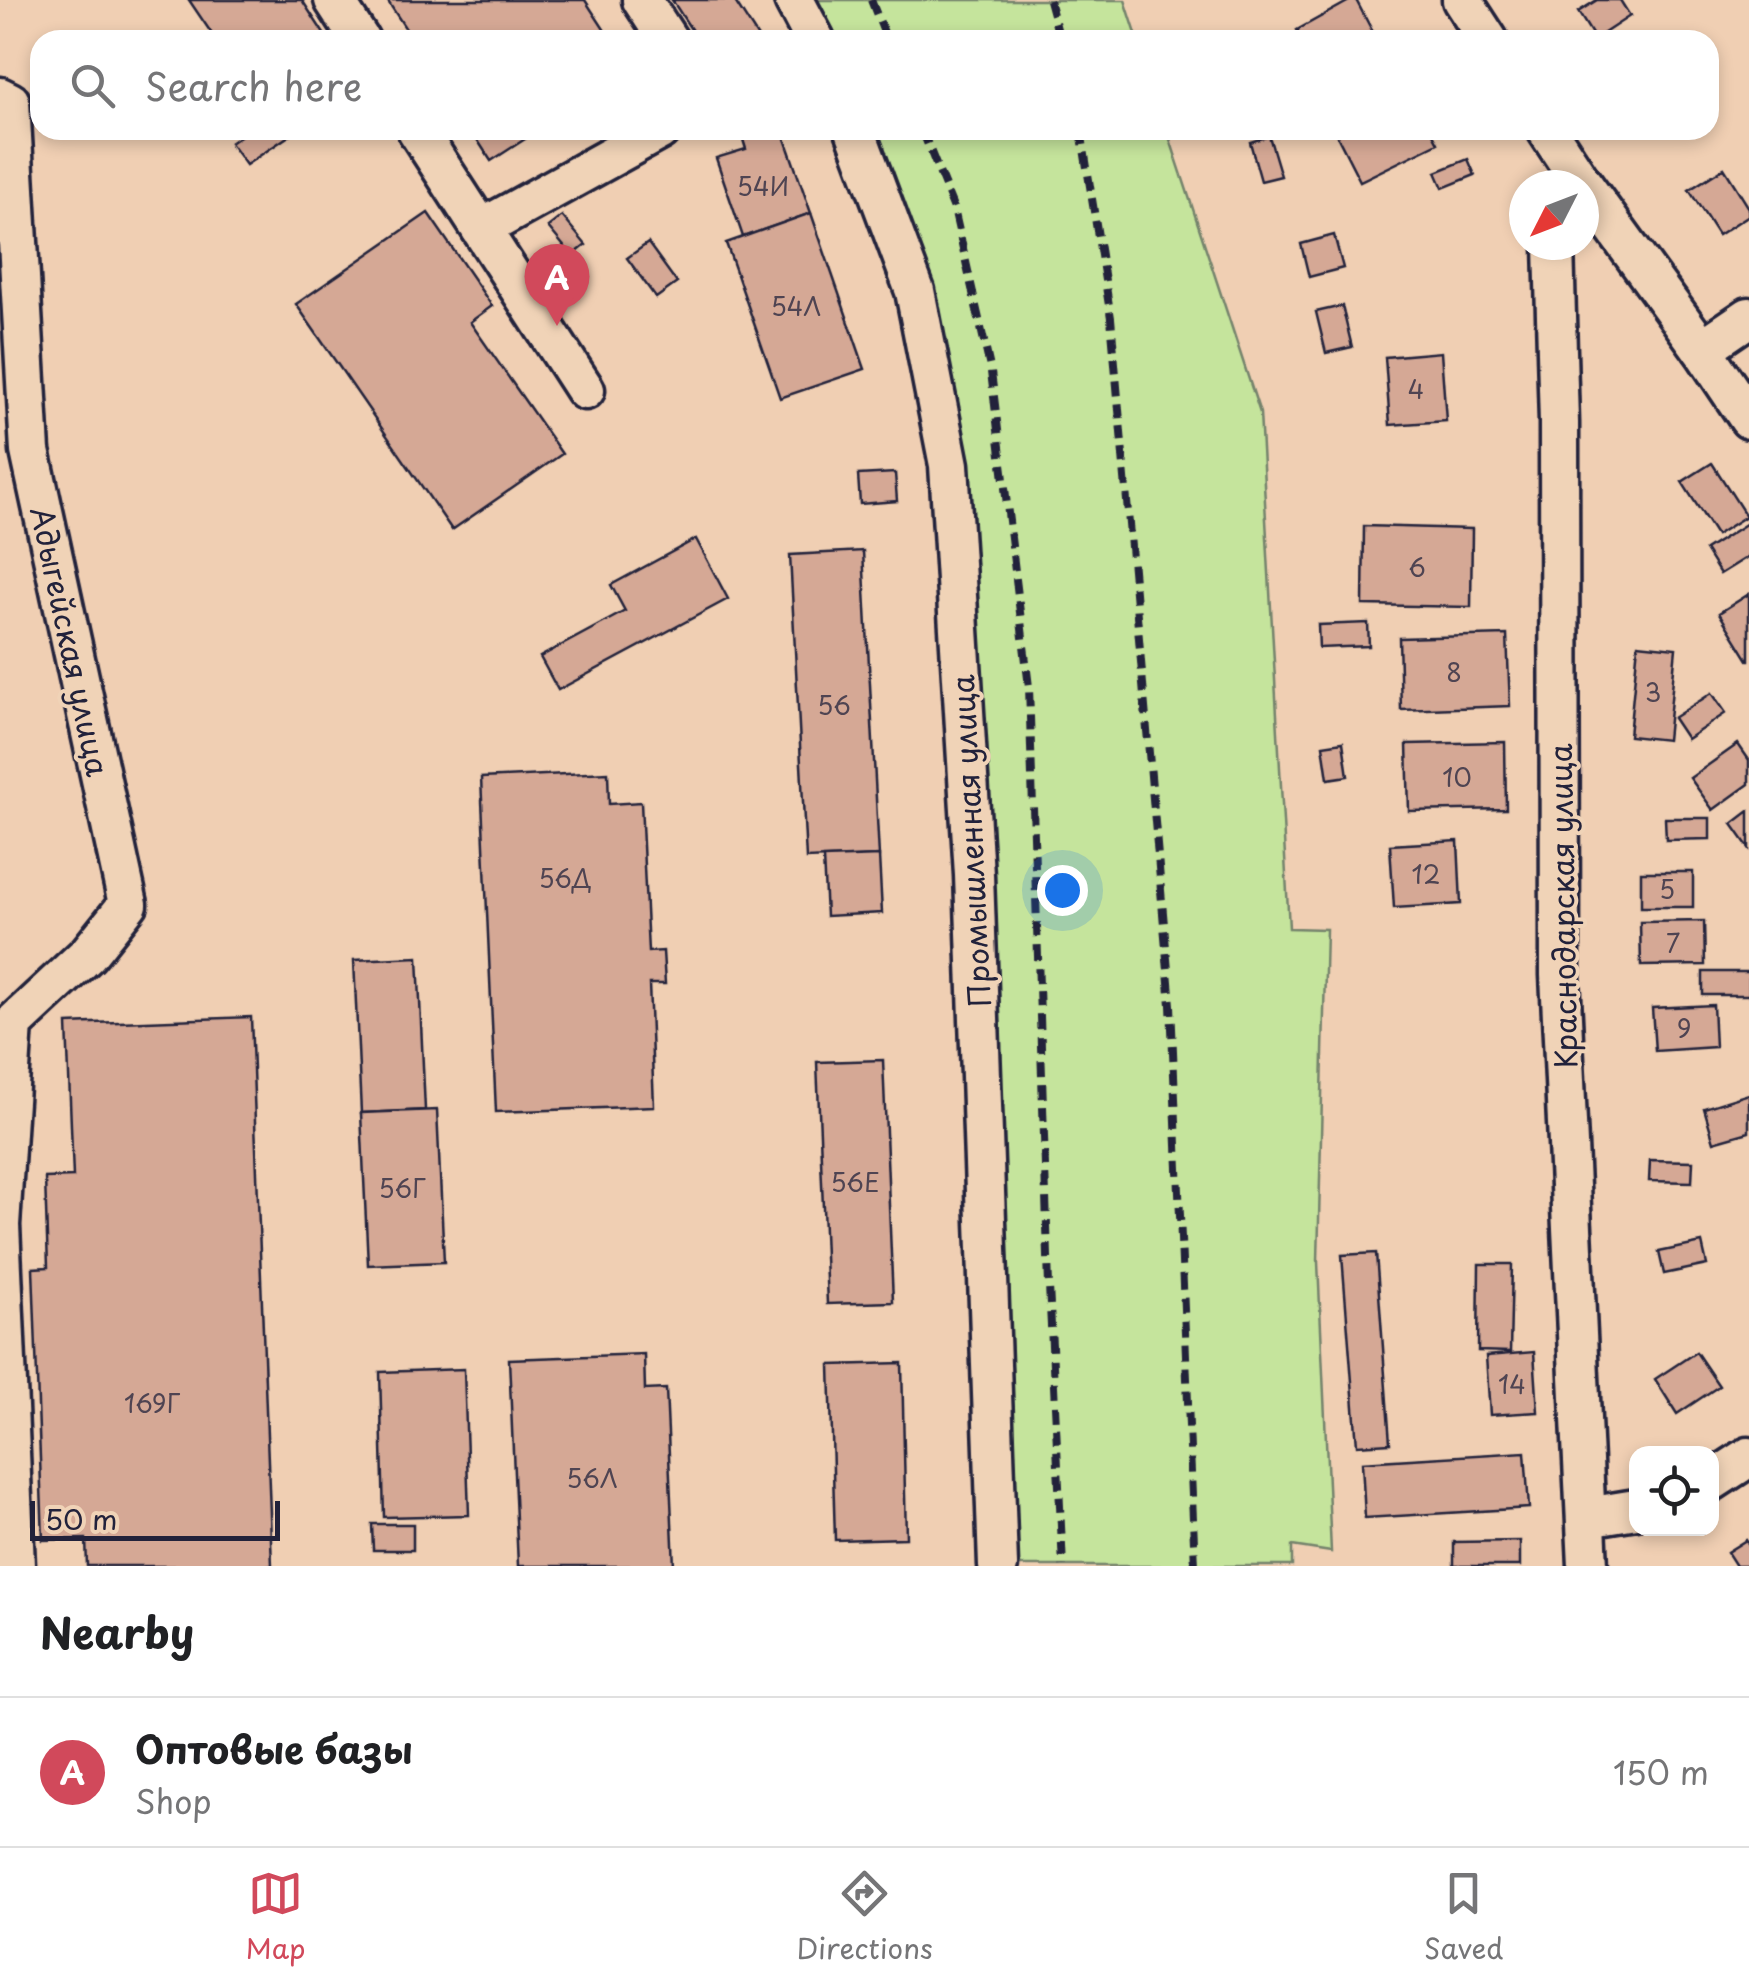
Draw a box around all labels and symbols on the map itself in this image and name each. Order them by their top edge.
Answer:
house number: 54И [737,167,789,205]
north arrow [1509,170,1599,260]
pin: A [524,244,590,326]
house number: 54Л [771,287,821,325]
house number: 4 [1408,370,1424,408]
street label: Адыгейская улица [20,502,122,780]
house number: 6 [1408,548,1426,586]
house number: 8 [1446,653,1462,691]
street label: Промышленная улица [939,673,1001,1008]
house number: 3 [1645,673,1661,711]
house number: 56 [817,686,851,724]
street label: Краснодарская улица [1537,743,1587,1069]
house number: 10 [1442,758,1472,796]
house number: 12 [1412,855,1440,893]
house number: 56Д [538,859,592,897]
your location [1037,865,1088,916]
house number: 5 [1659,870,1675,908]
house number: 7 [1666,924,1680,962]
house number: 9 [1677,1009,1691,1047]
house number: 56Е [830,1163,880,1201]
house number: 56Г [378,1169,426,1207]
house number: 14 [1498,1365,1526,1403]
house number: 169Г [124,1384,180,1422]
house number: 56Л [566,1459,618,1497]
scale bar [30,1496,280,1540]

